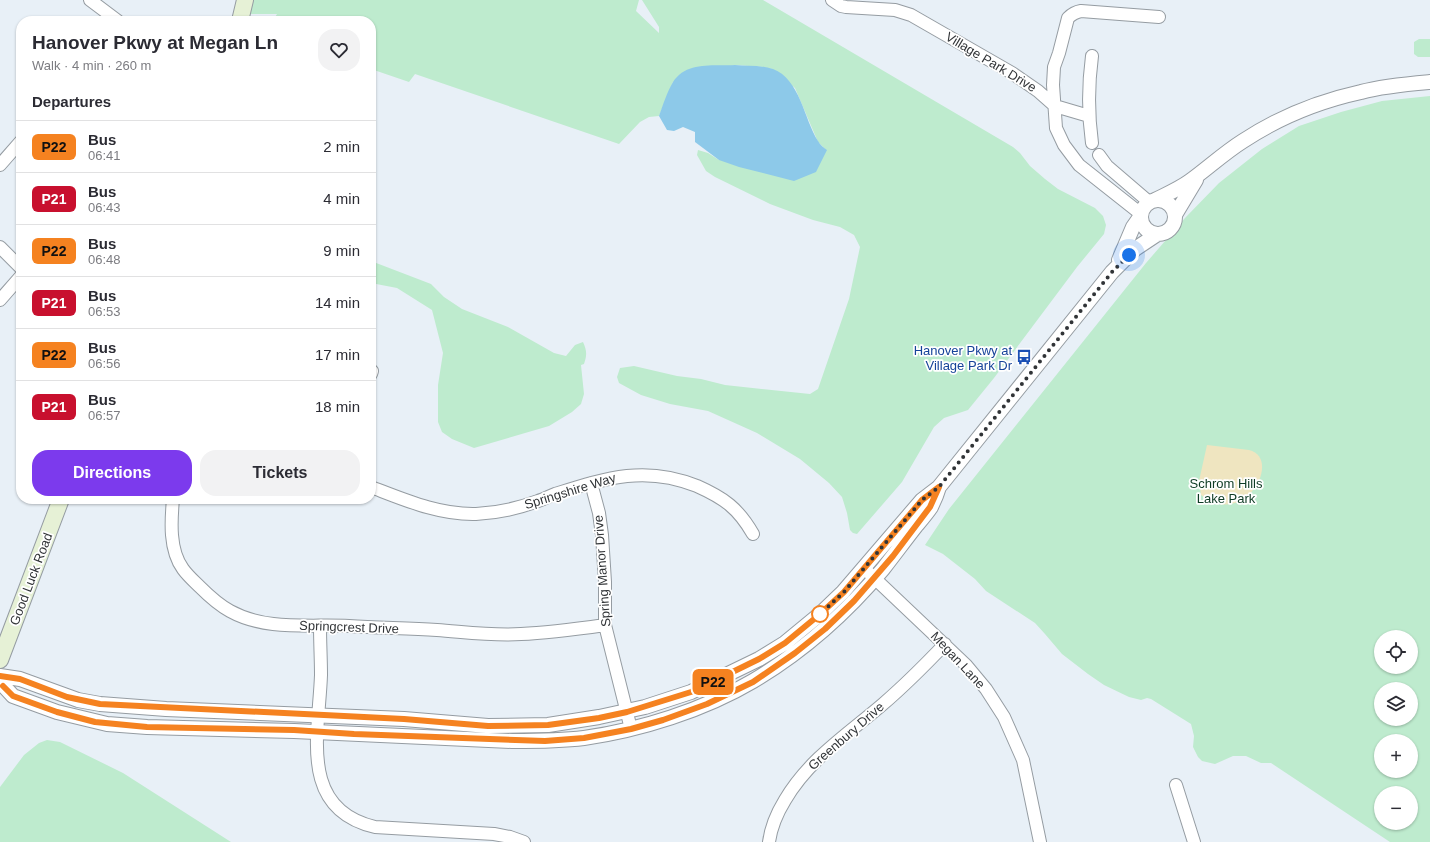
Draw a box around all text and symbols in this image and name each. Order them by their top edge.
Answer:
button: heart [318,29,360,71]
street label: Village Park Drive [943,29,1039,95]
text: Hanover Pkwy at Megan Ln [32,32,278,53]
text: Walk · 4 min · 260 m [32,58,151,73]
text: Departures [32,93,111,110]
text: Bus [88,131,116,148]
text: 2 min [323,138,360,155]
text: P22 [42,139,66,155]
text: 06:41 [88,148,121,163]
text: Bus [88,183,116,200]
text: 4 min [323,190,360,207]
text: P21 [42,191,66,207]
text: 06:43 [88,200,121,215]
text: Bus [88,235,116,252]
text: 9 min [323,242,360,259]
text: P22 [42,243,66,259]
your location [1119,245,1139,265]
text: 06:48 [88,252,121,267]
text: Bus [88,287,116,304]
text: 14 min [315,294,360,311]
text: P21 [42,295,66,311]
text: 06:53 [88,304,121,319]
text: Bus [88,339,116,356]
place label: Hanover Pkwy at Village Park Dr [914,343,1013,373]
text: 17 min [315,346,360,363]
text: P22 [42,347,66,363]
bus stop icon: Hanover Pkwy at Village Park Dr [1015,348,1033,366]
text: 06:56 [88,356,121,371]
text: Bus [88,391,116,408]
text: 18 min [315,398,360,415]
text: P21 [42,399,66,415]
text: 06:57 [88,408,121,423]
button: Directions [32,450,192,496]
button: Tickets [200,450,360,496]
street label: Springshire Way [522,470,618,512]
park label: Schrom Hills Lake Park [1190,476,1263,506]
street label: Spring Manor Drive [591,515,613,627]
street label: Good Luck Road [7,531,55,627]
unlabelled marker [811,605,829,623]
street label: Springcrest Drive [299,618,399,636]
street label: Megan Lane [928,628,988,692]
map controls [1374,630,1418,830]
button: locate [1374,630,1418,674]
line badge: P22 [690,669,736,695]
text: P22 [701,674,725,690]
button: layers [1374,682,1418,726]
street label: Greenbury Drive [805,699,887,773]
button: + [1374,734,1418,778]
button: − [1374,786,1418,830]

